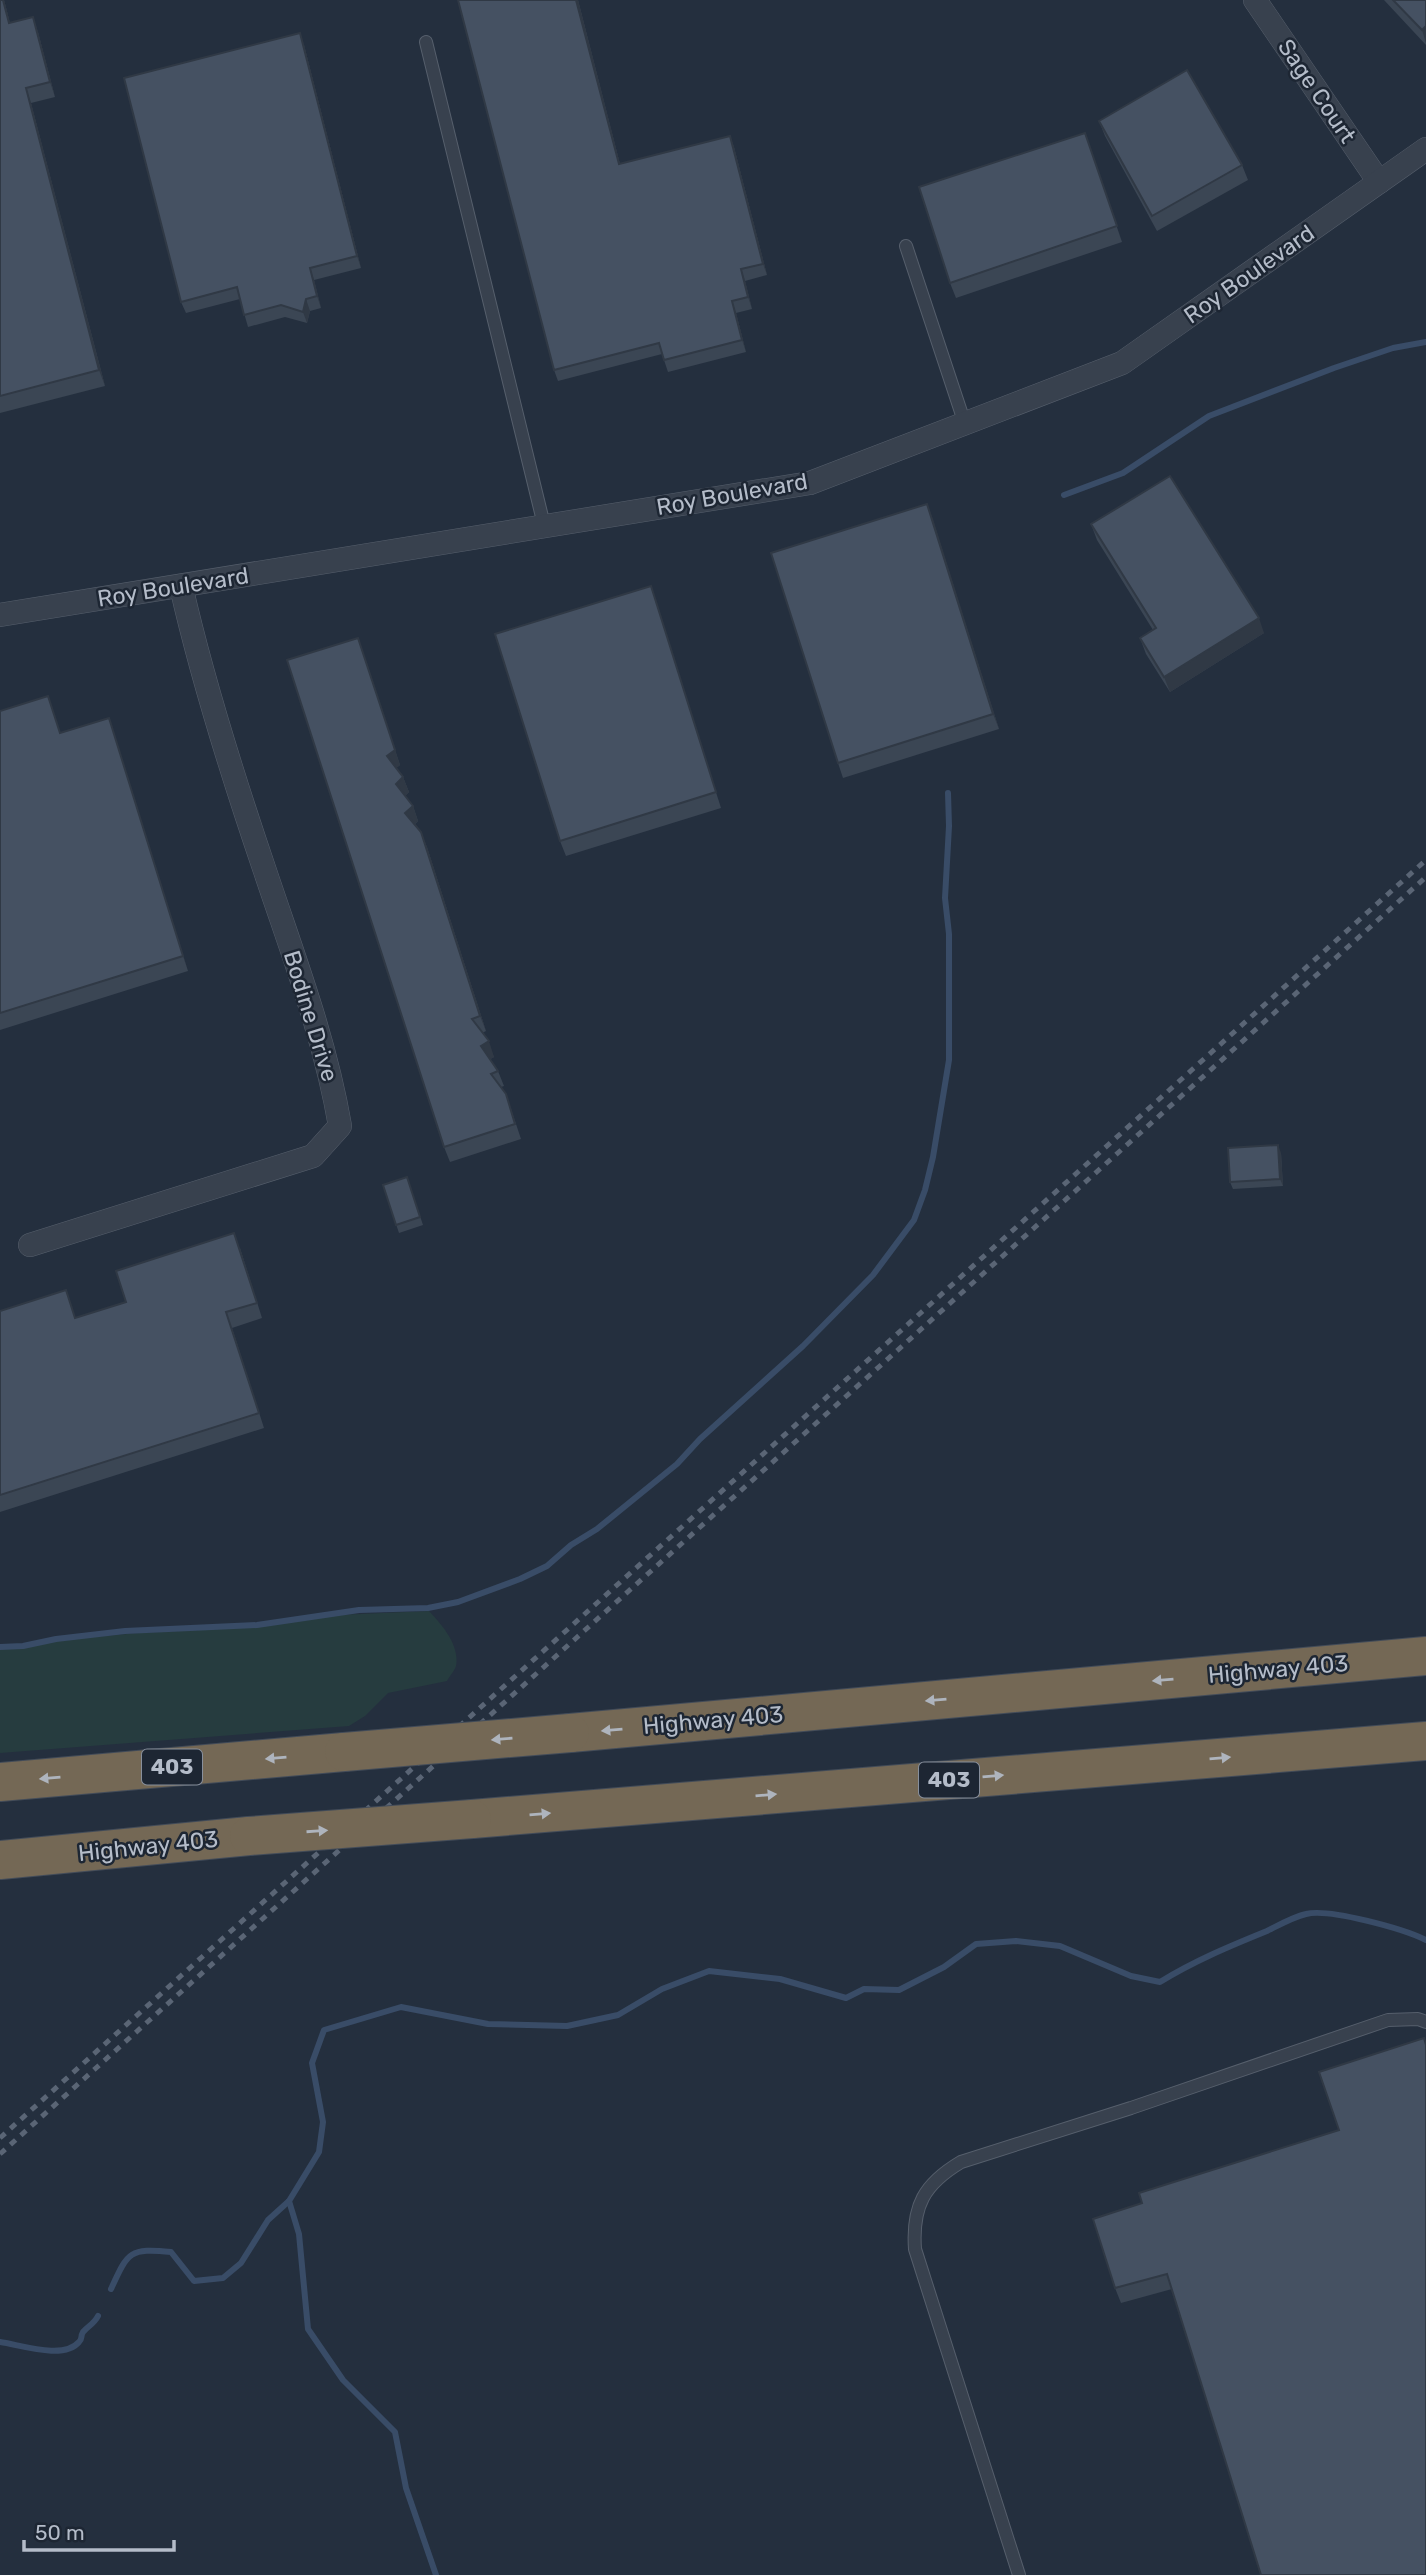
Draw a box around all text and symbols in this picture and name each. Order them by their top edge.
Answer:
street label: Sage Court [1272,34,1362,148]
street label: Roy Boulevard [1178,219,1320,329]
street label: Roy Boulevard [654,467,810,521]
street label: Roy Boulevard [95,561,251,613]
street label: Bodine Drive [278,947,344,1085]
street label: Highway 403 [1207,1649,1349,1689]
one-way arrow [1152,1675,1174,1686]
one-way arrow [925,1695,947,1706]
street label: Highway 403 [642,1700,784,1740]
one-way arrow [601,1724,623,1735]
one-way arrow [490,1734,512,1745]
road number: 403 [142,1750,202,1784]
one-way arrow [1209,1752,1231,1763]
one-way arrow [265,1753,287,1764]
road number: 403 [919,1762,979,1798]
one-way arrow [982,1770,1004,1781]
one-way arrow [39,1773,61,1784]
one-way arrow [756,1789,778,1800]
one-way arrow [529,1808,551,1819]
street label: Highway 403 [77,1825,219,1867]
one-way arrow [306,1825,328,1836]
scale bar [24,2508,175,2552]
text: 50 m [35,2520,85,2545]

